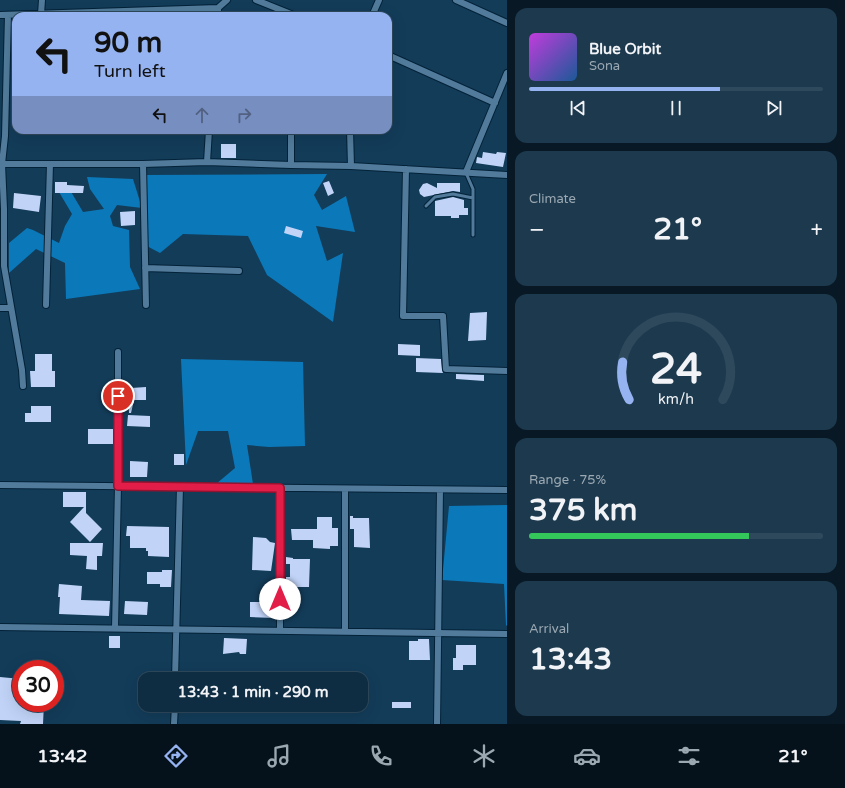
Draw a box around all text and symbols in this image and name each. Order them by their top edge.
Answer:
text: 90 m [94,26,162,60]
icon: left [28,28,80,80]
text: Blue Orbit [589,40,661,58]
text: Sona [589,58,620,74]
text: Turn left [94,60,166,82]
icon: previous [567,97,589,119]
icon: pause [665,97,687,119]
icon: next [763,97,785,119]
icon: left [149,104,171,126]
icon: ahead [191,104,213,126]
icon: right [233,104,255,126]
text: Climate [529,191,576,207]
text: 21° [653,211,702,248]
text: − [529,217,545,243]
text: + [811,217,823,243]
text: 24 [650,345,702,395]
pin [101,379,135,413]
icon: arrive [107,385,129,407]
text: km/h [658,391,694,408]
text: Range · 75% [529,472,606,488]
text: 375 km [529,492,637,529]
position arrow [259,578,301,620]
text: Arrival [529,621,569,637]
text: 13:43 [529,641,612,678]
speed limit sign: 30 [12,660,64,712]
text: 13:43 · 1 min · 290 m [178,683,328,701]
icon: directions [162,742,190,770]
icon: music [265,742,293,770]
icon: phone [367,742,395,770]
icon: climate [470,742,498,770]
icon: car [573,742,601,770]
icon: filters [675,742,703,770]
text: 13:42 [37,745,87,767]
text: 21° [778,745,808,767]

